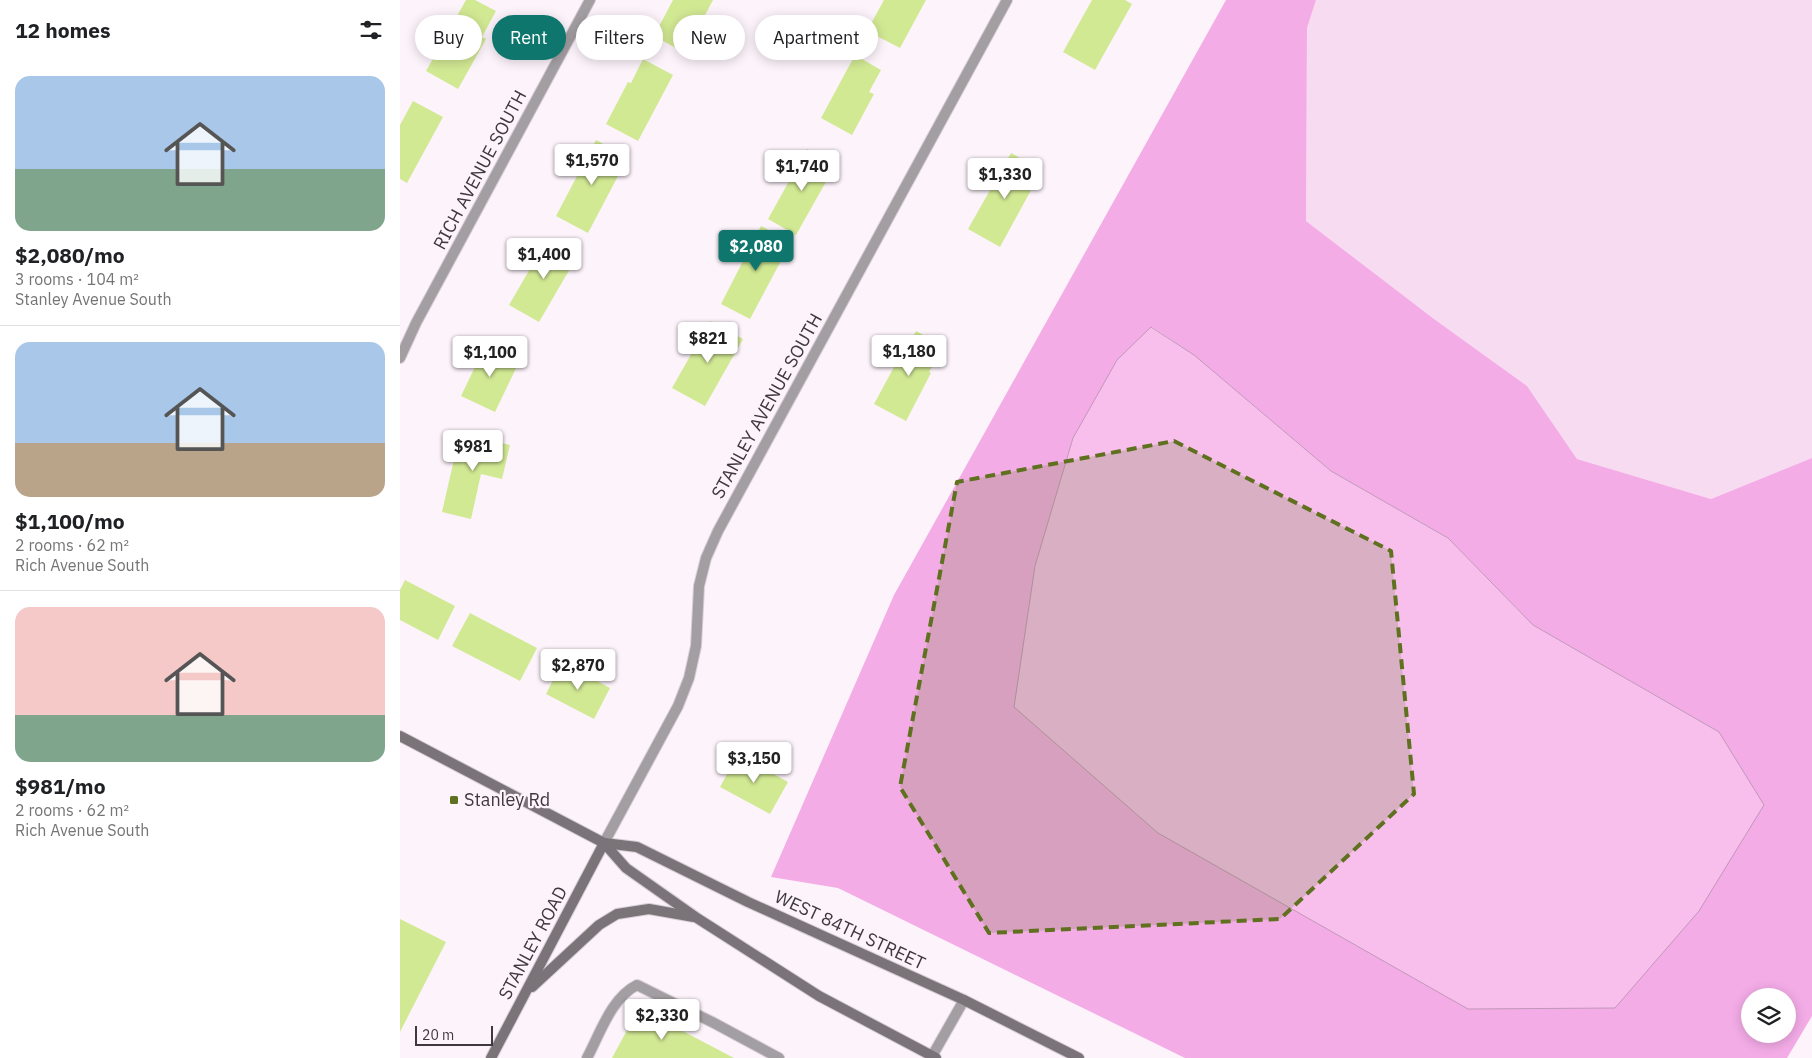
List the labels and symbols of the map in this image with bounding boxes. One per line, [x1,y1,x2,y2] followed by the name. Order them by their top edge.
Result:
[428,86,531,253] street label: RICH AVENUE SOUTH
[551,144,633,186] pin: $1,570
[761,150,843,192] pin: $1,740
[964,158,1046,200] pin: $1,330
[715,230,797,272] pin: $2,080
[503,238,585,280] pin: $1,400
[706,309,827,502] street label: STANLEY AVENUE SOUTH
[678,322,738,364] pin: $821
[868,334,950,377] pin: $1,180
[449,336,531,378] pin: $1,100
[443,430,503,472] pin: $981
[537,648,619,691] pin: $2,870
[713,742,795,784] pin: $3,150
[464,788,550,811] place label: Stanley Rd
[448,794,460,806] marker: Stanley Rd
[493,882,572,1003] street label: STANLEY ROAD
[771,885,929,975] street label: WEST 84TH STREET
[621,998,703,1041] pin: $2,330
[415,1023,492,1046] scale bar

